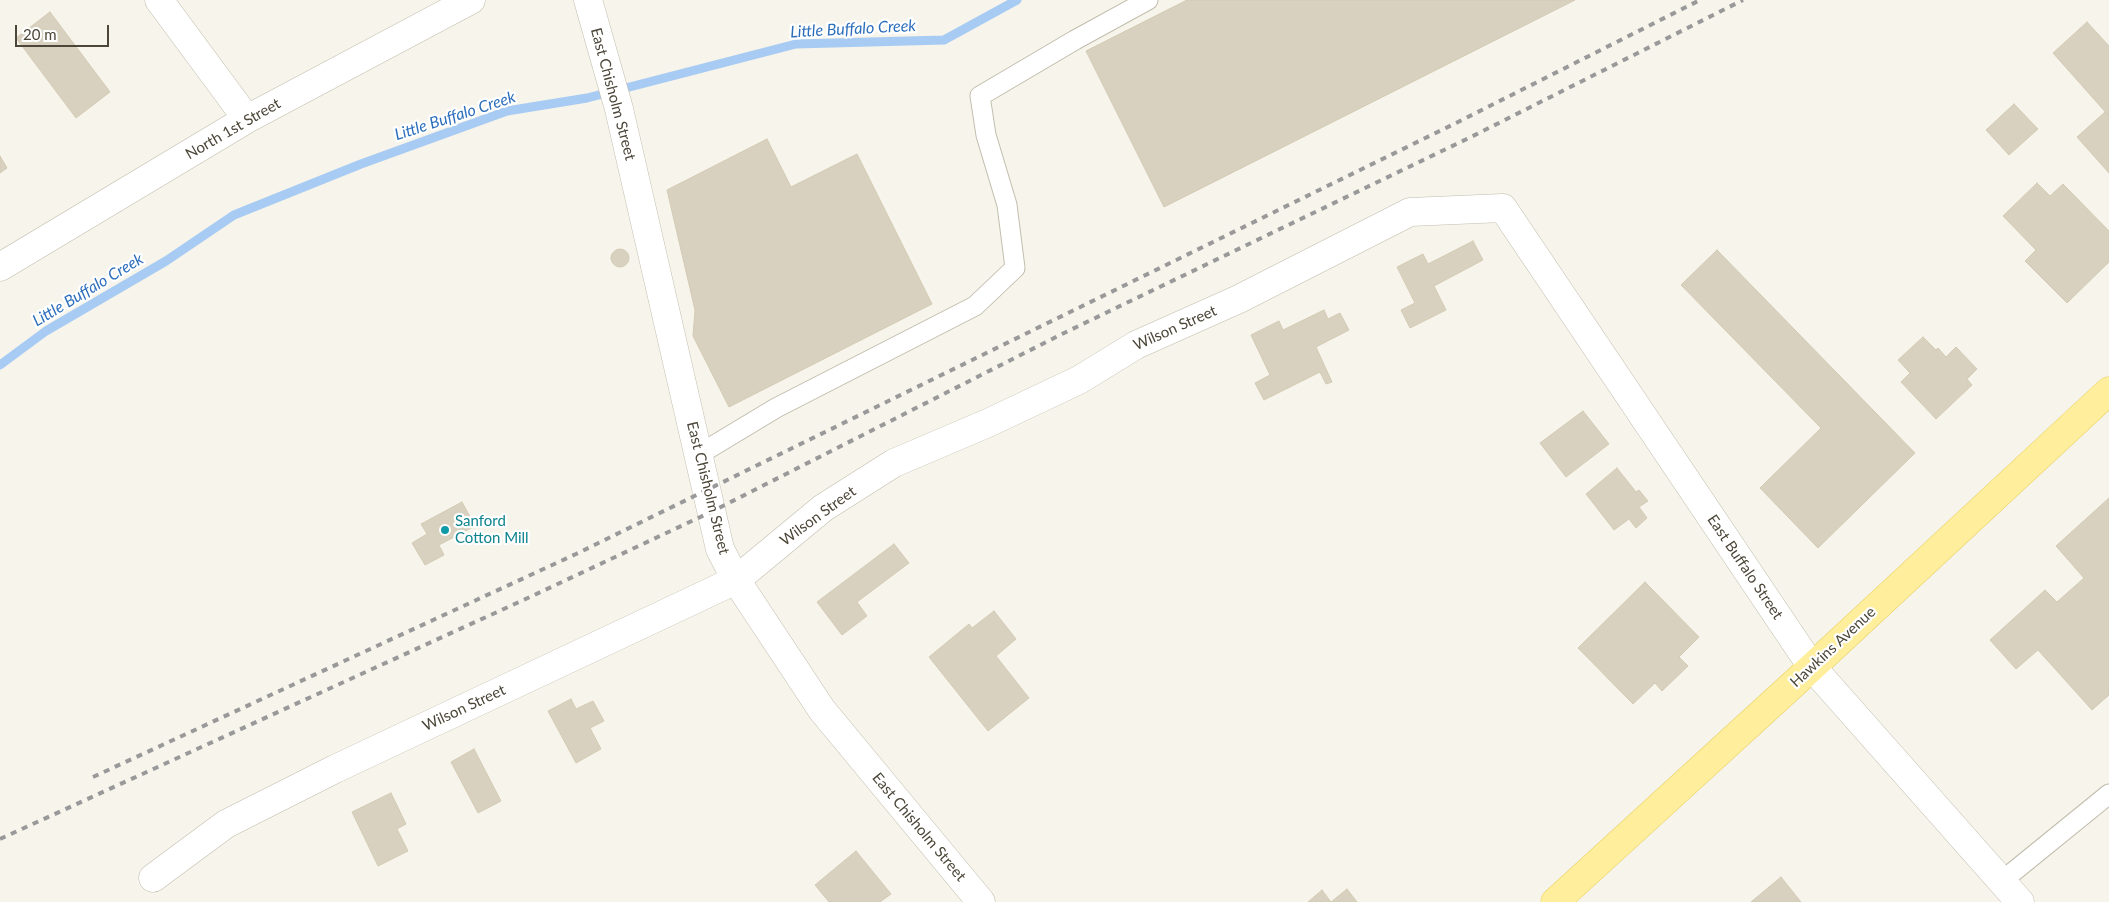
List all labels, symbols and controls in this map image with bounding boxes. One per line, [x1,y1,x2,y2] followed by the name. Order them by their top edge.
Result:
[18,15,111,47] scale bar
[790,16,916,42] water label: Little Buffalo Creek
[23,25,57,43] text: 20 m
[587,26,639,162] street label: East Chisholm Street
[392,87,518,145] water label: Little Buffalo Creek
[182,95,284,163] street label: North 1st Street
[29,249,147,331] water label: Little Buffalo Creek
[1131,302,1219,354] street label: Wilson Street
[683,420,733,556] street label: East Chisholm Street
[777,482,859,550] street label: Wilson Street
[1703,511,1787,623] street label: East Buffalo Street
[455,512,529,547] place label: Sanford Cotton Mill
[439,524,451,536] marker: Sanford Cotton Mill
[1787,603,1879,691] street label: Hawkins Avenue
[420,681,508,735] street label: Wilson Street
[868,769,970,885] street label: East Chisholm Street

